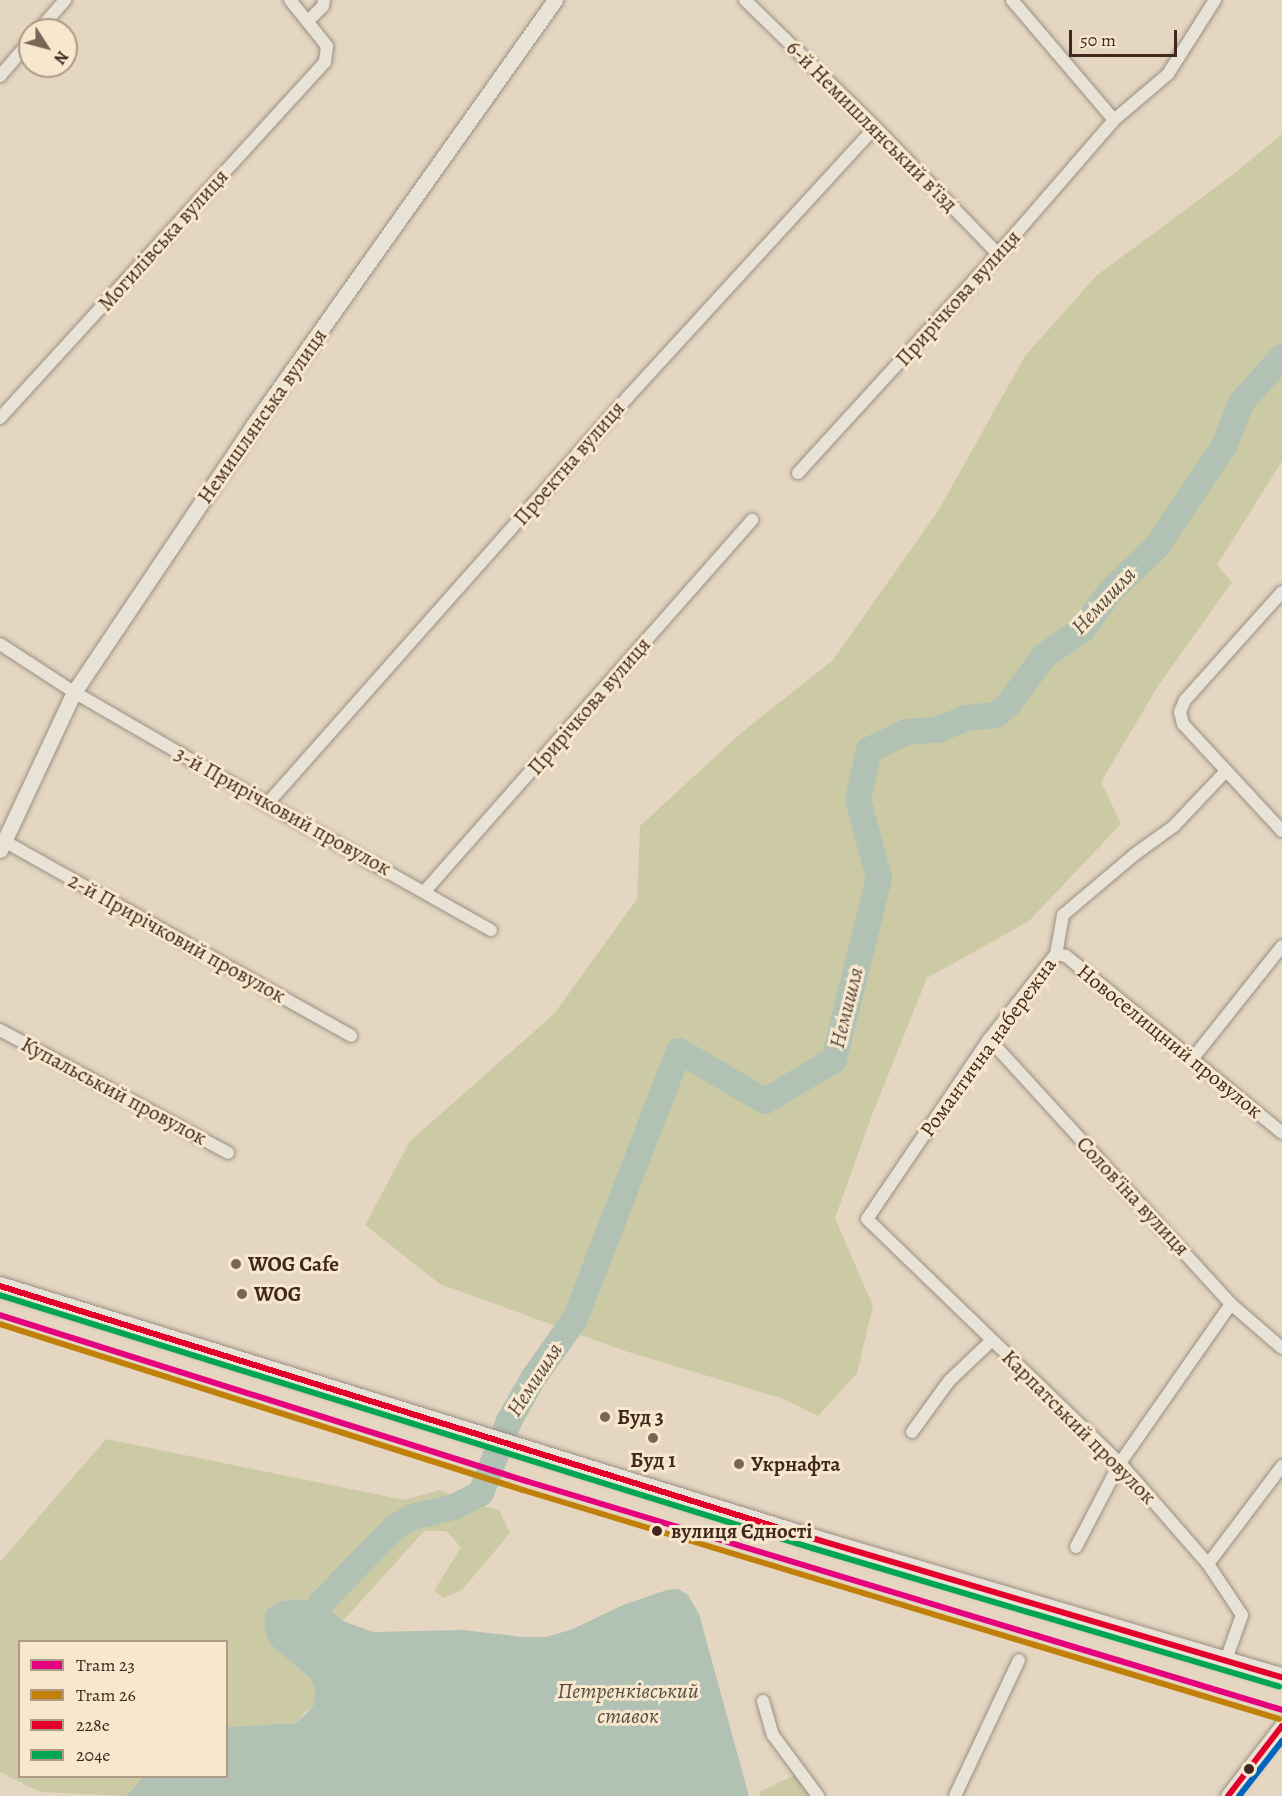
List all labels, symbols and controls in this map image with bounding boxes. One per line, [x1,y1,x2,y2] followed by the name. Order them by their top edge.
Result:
[18,18,78,78] north arrow
[1072,18,1180,56] scale bar
[1080,28,1116,52] text: 50 m
[781,35,963,217] street label: 6-й Немишлянський в’їзд
[49,46,73,69] text: N
[93,164,233,316] street label: Могилівська вулиця
[890,225,1026,371] street label: Прирічкова вулиця
[192,324,332,508] street label: Немишлянська вулиця
[508,396,630,530] street label: Проектна вулиця
[1066,562,1142,640] water label: Немишля
[522,632,656,780] street label: Прирічкова вулиця
[170,741,396,881] street label: 3-й Прирічковий провулок
[64,868,290,1008] street label: 2-й Прирічковий провулок
[915,952,1061,1142] street label: Романтична набережна
[1072,959,1268,1123] street label: Новоселищний провулок
[824,965,870,1051] water label: Немишля
[17,1031,211,1151] street label: Купальський провулок
[1071,1131,1195,1261] street label: Солов'їна вулиця
[248,1251,339,1277] place label: WOG Cafe
[229,1257,243,1271] marker: WOG Cafe
[254,1281,301,1307] place label: WOG
[235,1287,249,1301] marker: WOG
[501,1338,569,1422] water label: Немишля
[997,1345,1161,1509] street label: Карпатський провулок
[617,1404,664,1430] place label: Буд 3
[598,1410,612,1424] marker: Буд 3
[646,1431,660,1445] marker: Буд 1
[630,1447,676,1473] place label: Буд 1
[751,1451,841,1477] place label: Укрнафта
[732,1457,746,1471] marker: Укрнафта
[671,1518,812,1544] place label: вулиця Єдності
[648,1522,666,1540] marker: вулиця Єдності
[18,1640,228,1778] legend
[76,1653,135,1677] text: Tram 23
[557,1678,699,1730] water label: Петренківський ставок
[76,1683,136,1707] text: Tram 26
[76,1713,110,1737] text: 228е
[76,1743,111,1767] text: 204е
[1243,1763,1255,1775] unlabelled marker

